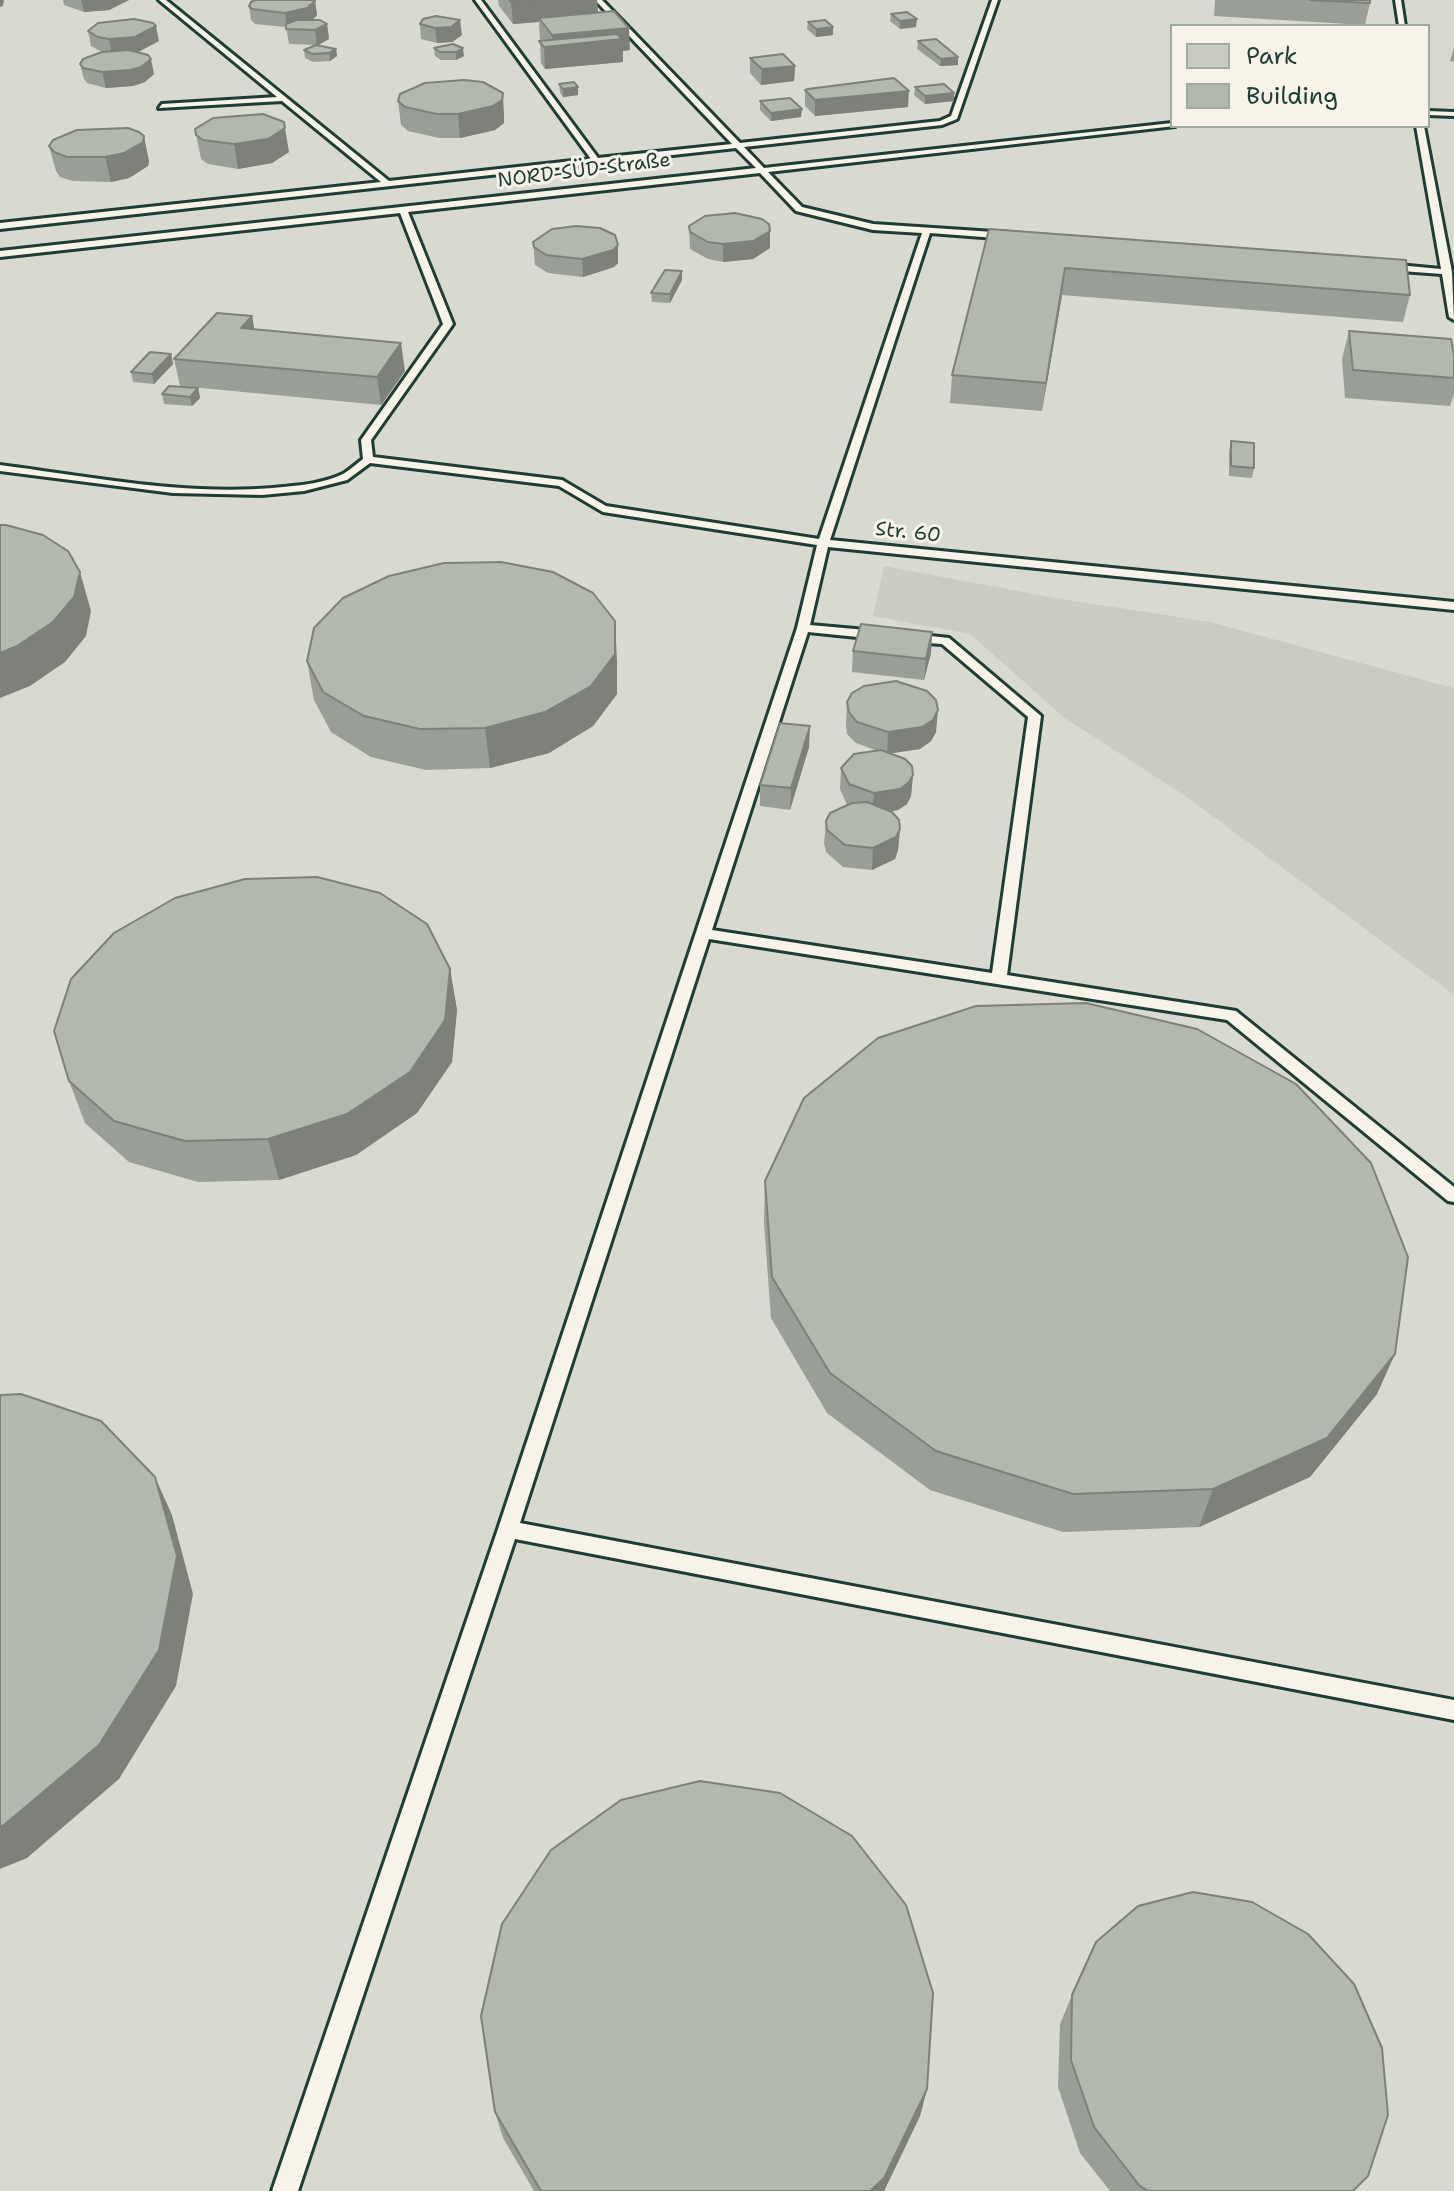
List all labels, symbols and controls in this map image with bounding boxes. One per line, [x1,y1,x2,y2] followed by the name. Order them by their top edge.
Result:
[1170,24,1430,128] legend
[1246,40,1298,72] text: Park
[1246,80,1338,112] text: Building
[496,148,672,194] street label: NORD-SÜD-Straße
[874,518,942,548] street label: Str. 60

